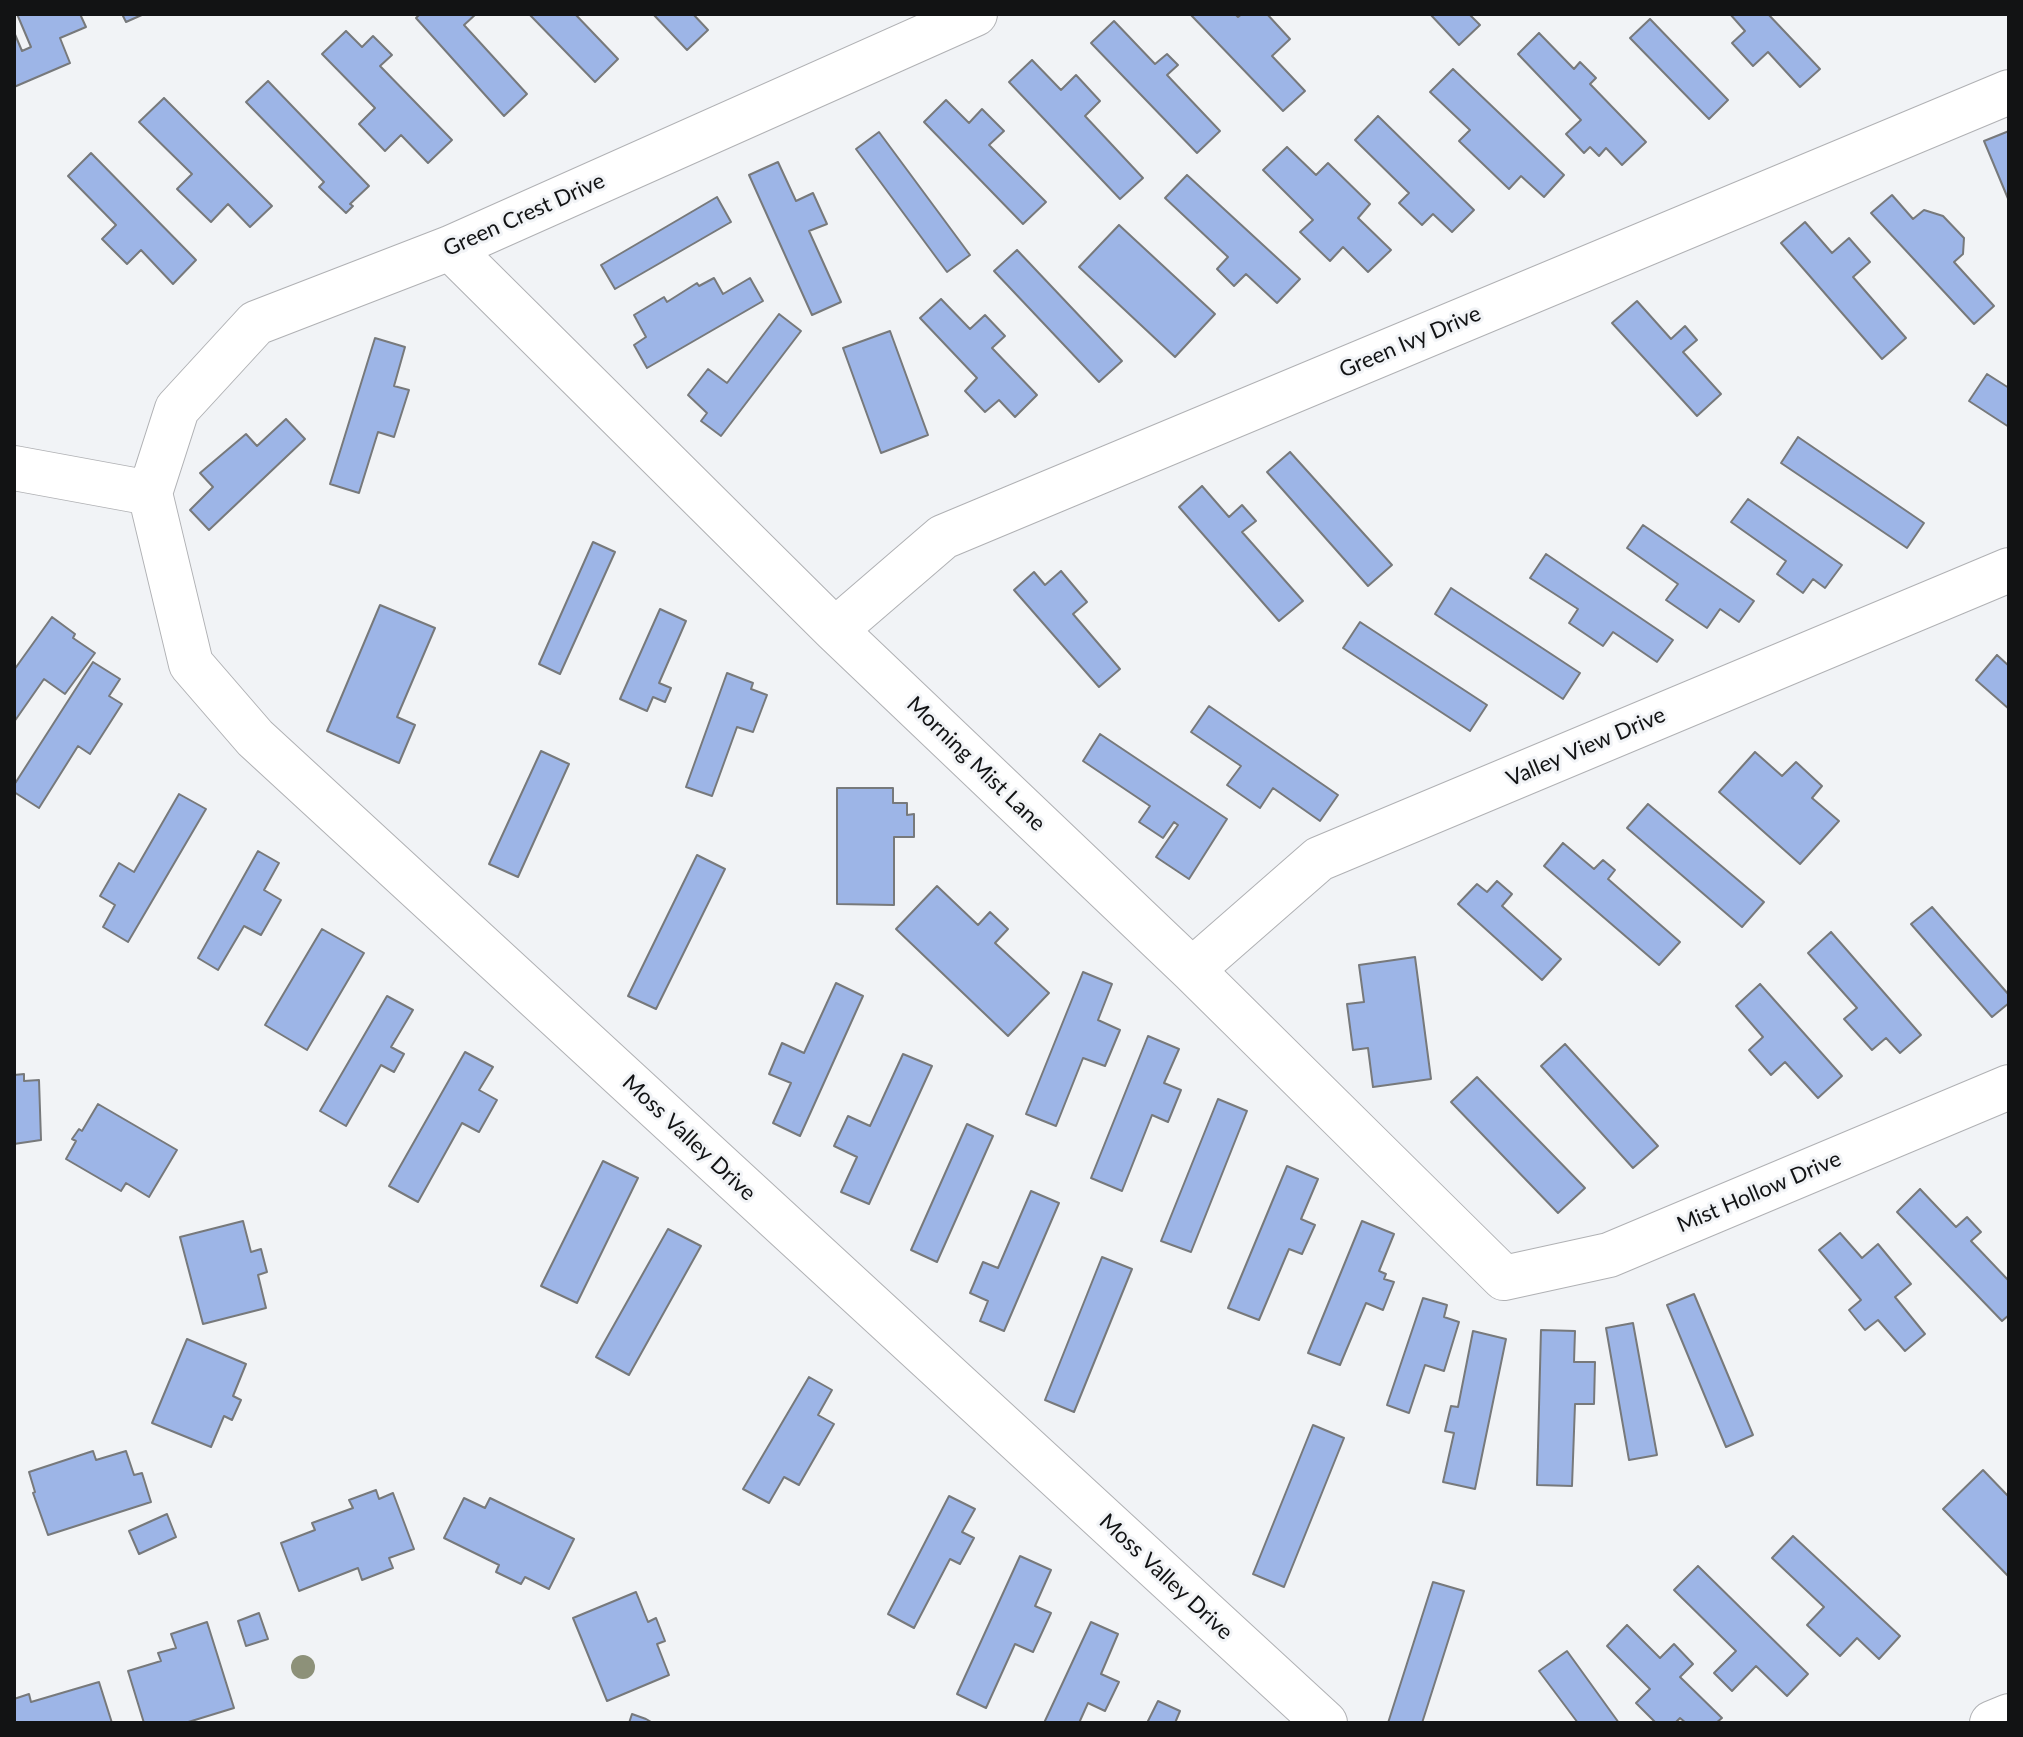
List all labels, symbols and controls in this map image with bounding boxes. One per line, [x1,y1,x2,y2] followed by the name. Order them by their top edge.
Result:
[439,168,609,262] street label: Green Crest Drive
[1335,300,1485,384] street label: Green Ivy Drive
[901,691,1051,837] street label: Morning Mist Lane
[1503,702,1669,792] street label: Valley View Drive
[617,1069,761,1207] street label: Moss Valley Drive
[1673,1146,1845,1238] street label: Mist Hollow Drive
[1094,1508,1238,1646] street label: Moss Valley Drive

